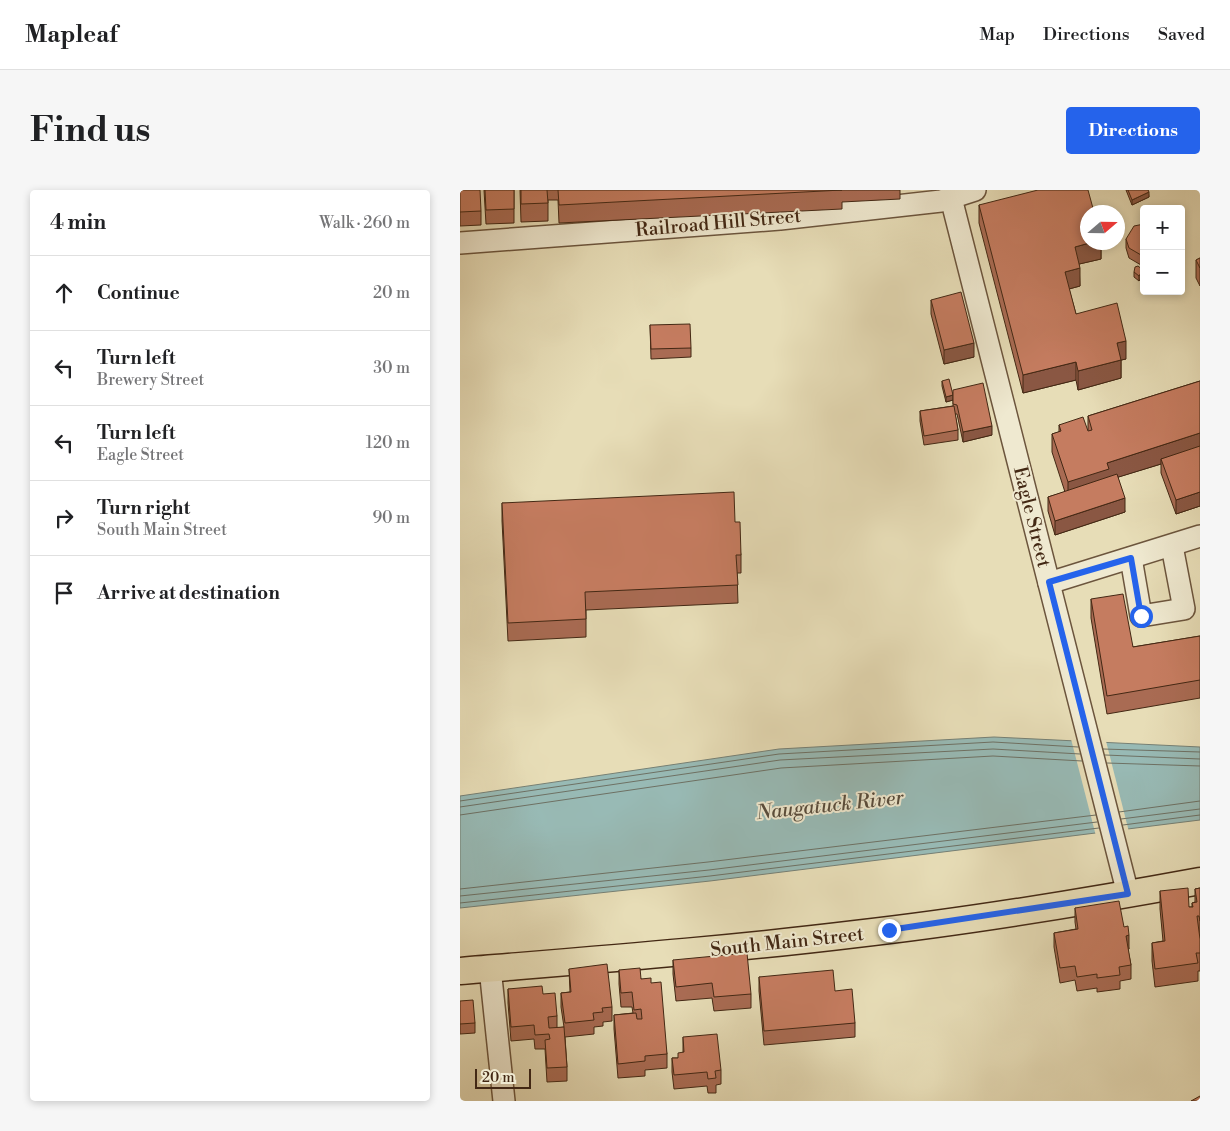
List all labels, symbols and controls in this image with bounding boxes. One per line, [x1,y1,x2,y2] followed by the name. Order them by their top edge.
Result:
[25,20,118,50] text: Mapleaf
[979,23,1015,46] text: Map
[1043,23,1130,46] text: Directions
[1158,23,1205,46] text: Saved
[1066,107,1200,154] button: Directions
[30,109,150,152] text: Find us
[634,204,802,242] street label: Railroad Hill Street
[1080,205,1125,250] north arrow
[1140,205,1185,295] map controls
[1140,205,1185,250] button: +
[50,210,106,236] text: 4 min
[319,213,410,233] text: Walk · 260 m
[1140,250,1185,295] button: −
[50,279,78,307] icon: ahead
[97,281,180,305] text: Continue
[373,283,410,303] text: 20 m
[97,346,176,370] text: Turn left
[50,354,78,382] icon: left
[373,358,410,378] text: 30 m
[97,370,204,390] text: Brewery Street
[97,421,176,445] text: Turn left
[50,429,78,457] icon: left
[366,433,410,453] text: 120 m
[97,445,184,465] text: Eagle Street
[1008,464,1056,570] street label: Eagle Street
[97,496,190,520] text: Turn right
[50,504,78,532] icon: right
[372,508,410,528] text: 90 m
[97,520,227,540] text: South Main Street
[50,579,78,607] icon: arrive
[97,581,280,605] text: Arrive at destination
[1130,605,1153,628] route start
[754,786,905,826] water label: Naugatuck River
[878,919,901,942] route end
[709,922,865,962] street label: South Main Street
[475,1066,531,1089] scale bar
[482,1069,514,1087] text: 20 m

